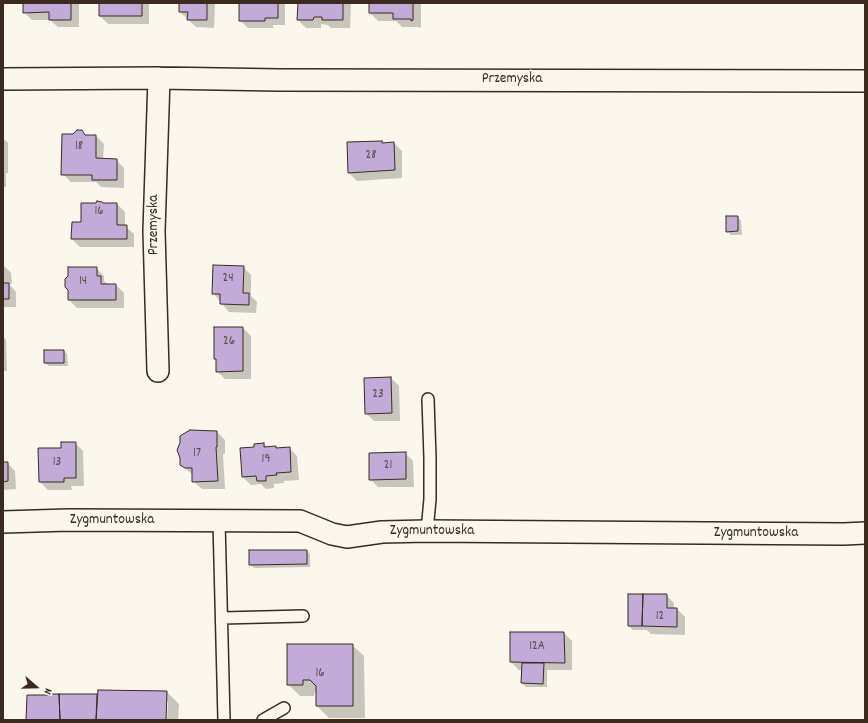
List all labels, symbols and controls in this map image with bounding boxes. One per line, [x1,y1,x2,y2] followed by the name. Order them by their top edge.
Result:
[482,71,542,89] street label: Przemyska
[75,139,83,155] house number: 18
[366,148,376,164] house number: 28
[146,195,164,255] street label: Przemyska
[94,204,104,220] house number: 16
[222,271,234,287] house number: 24
[79,274,87,290] house number: 14
[223,334,235,350] house number: 26
[372,387,384,403] house number: 23
[193,446,201,462] house number: 17
[262,452,270,468] house number: 19
[53,455,61,471] house number: 13
[384,458,392,474] house number: 21
[70,512,154,530] street label: Zygmuntowska
[390,523,474,541] street label: Zygmuntowska
[714,525,798,543] street label: Zygmuntowska
[656,609,664,625] house number: 12
[529,639,545,655] house number: 12A
[315,666,325,682] house number: 16
[16,667,56,707] north arrow
[39,686,56,696] text: N

